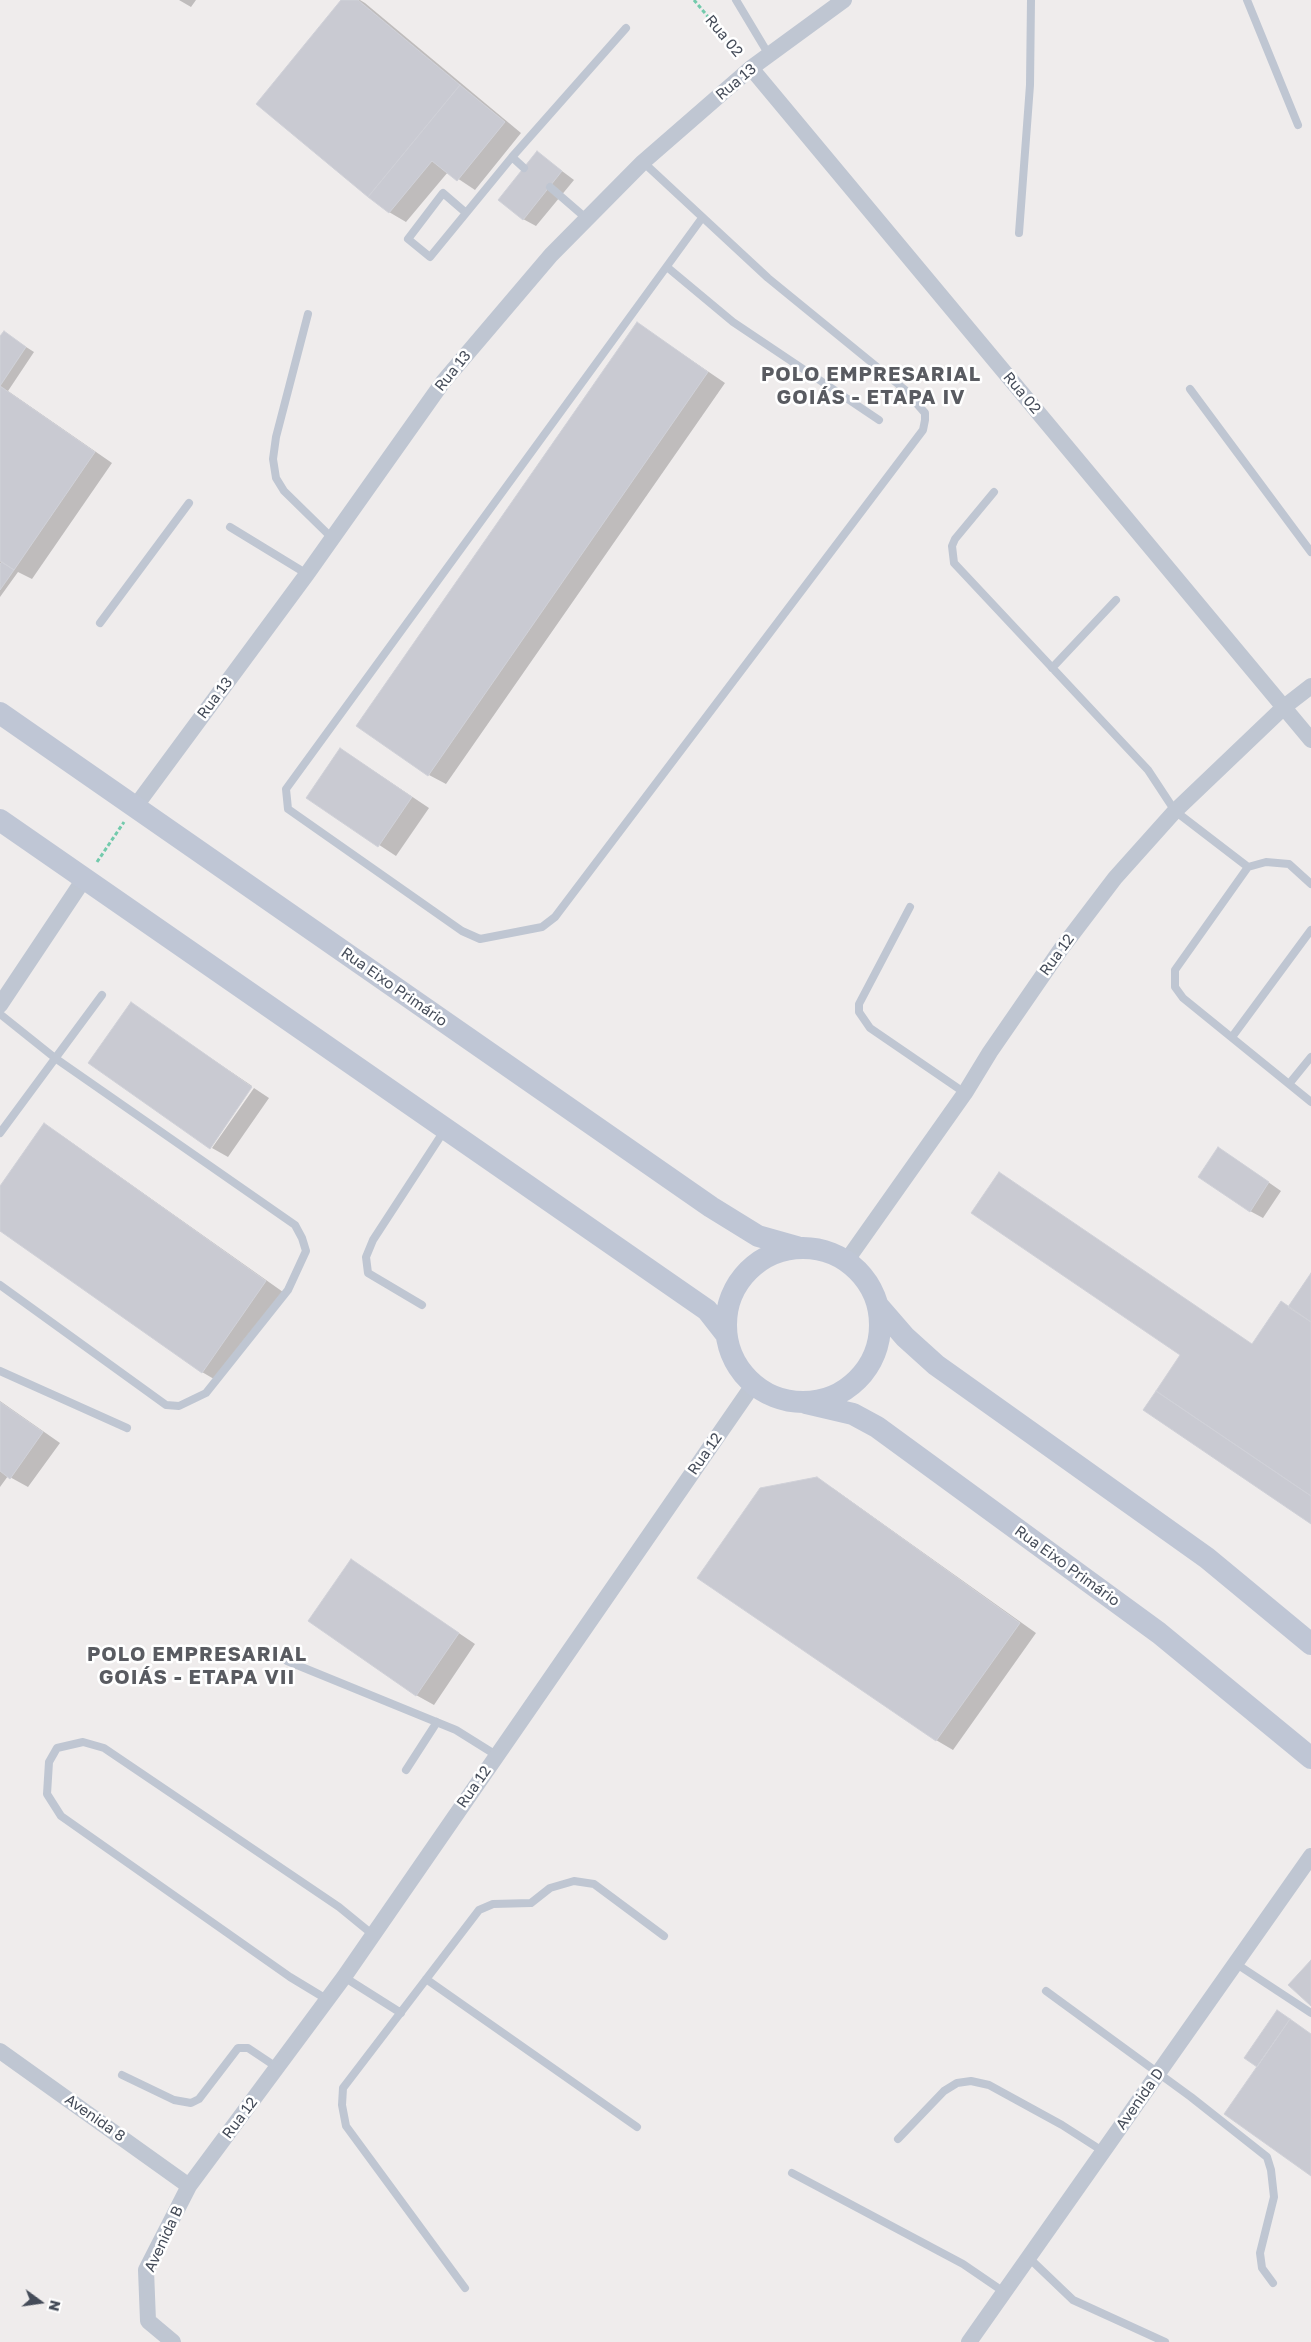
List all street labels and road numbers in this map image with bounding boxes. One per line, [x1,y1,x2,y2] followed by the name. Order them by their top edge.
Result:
[701,11,747,61] street label: Rua 02
[712,60,760,104] street label: Rua 13
[431,347,475,395] street label: Rua 13
[999,368,1045,418] street label: Rua 02
[194,674,236,722] street label: Rua 13
[1036,931,1078,979] street label: Rua 12
[337,944,451,1030] street label: Rua Eixo Primário
[684,1430,726,1478] street label: Rua 12
[1011,1522,1123,1610] street label: Rua Eixo Primário
[453,1763,495,1811] street label: Rua 12
[1112,2065,1168,2133] street label: Avenida D
[61,2091,129,2145] street label: Avenida 8
[219,2094,261,2142] street label: Rua 12
[141,2203,187,2275] street label: Avenida B

